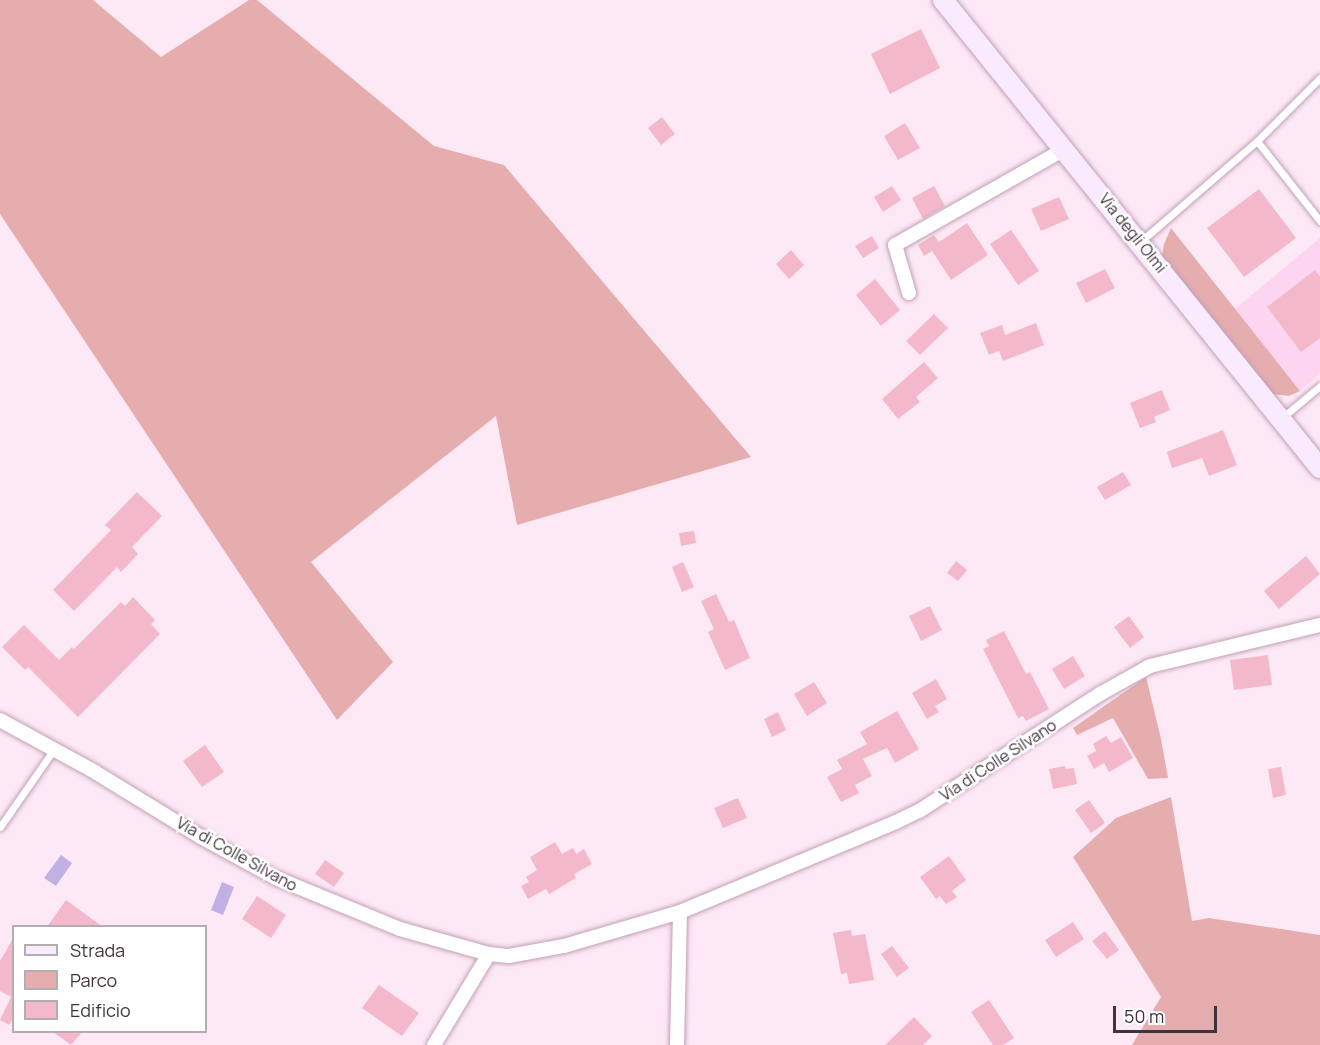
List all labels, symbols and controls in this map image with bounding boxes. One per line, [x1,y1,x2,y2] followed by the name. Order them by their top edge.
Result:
[1095,189,1171,277] street label: Via degli Olmi
[936,715,1060,805] street label: Via di Colle Silvano
[173,813,301,895] street label: Via di Colle Silvano
[12,925,207,1033] legend
[70,938,125,962] text: Strada
[70,968,117,992] text: Parco
[1116,994,1220,1032] scale bar
[70,998,131,1022] text: Edificio
[1124,1004,1164,1028] text: 50 m

